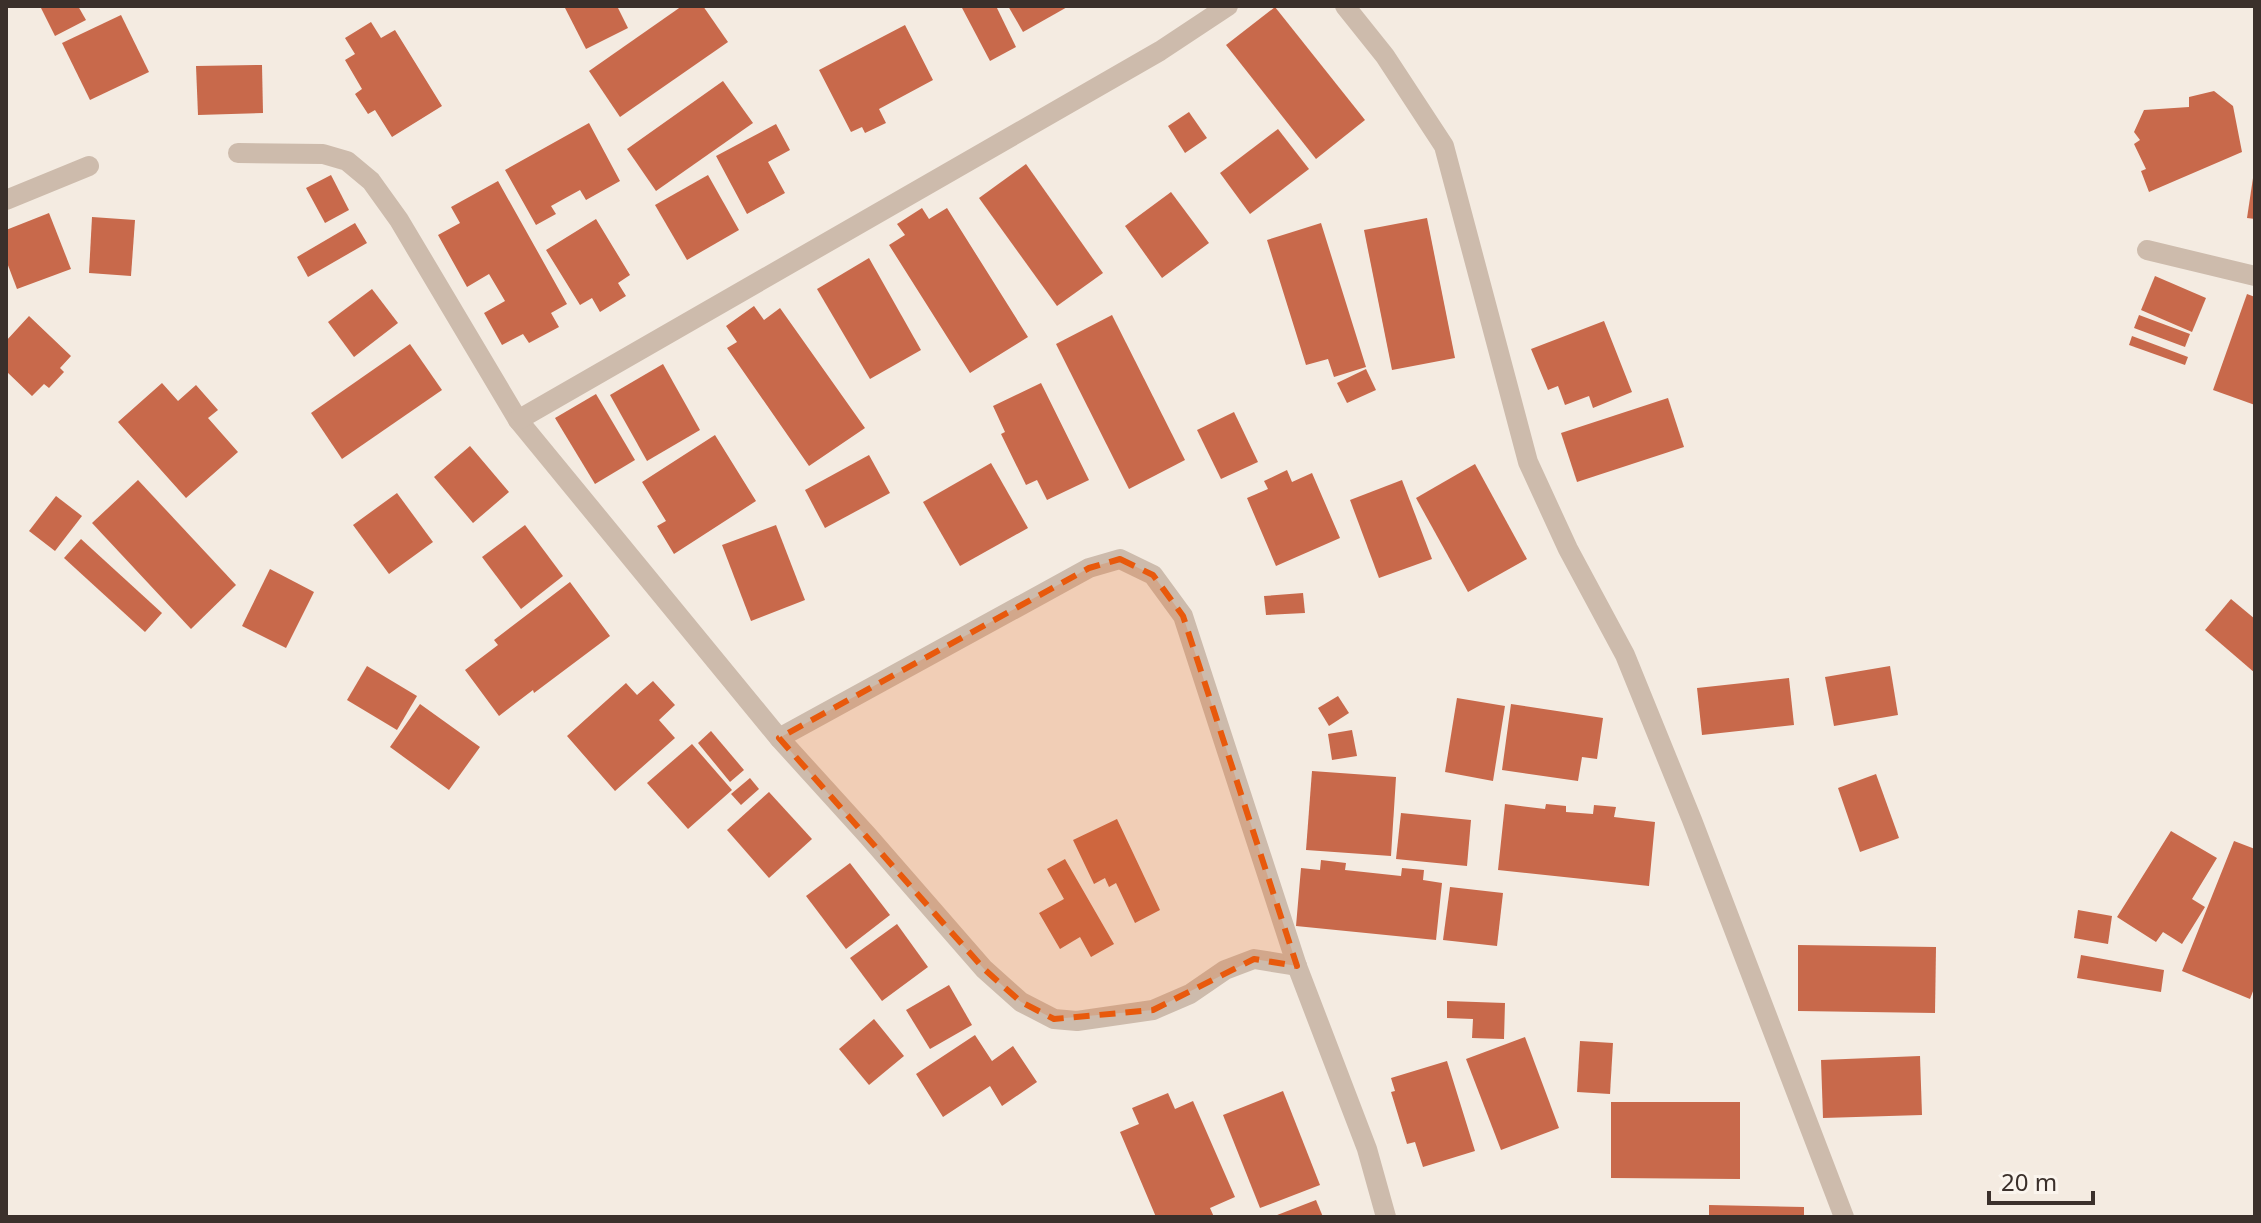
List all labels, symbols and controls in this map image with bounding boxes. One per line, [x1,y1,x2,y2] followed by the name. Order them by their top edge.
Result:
[1989,1155,2093,1205] scale bar
[2001,1165,2057,1198] text: 20 m

